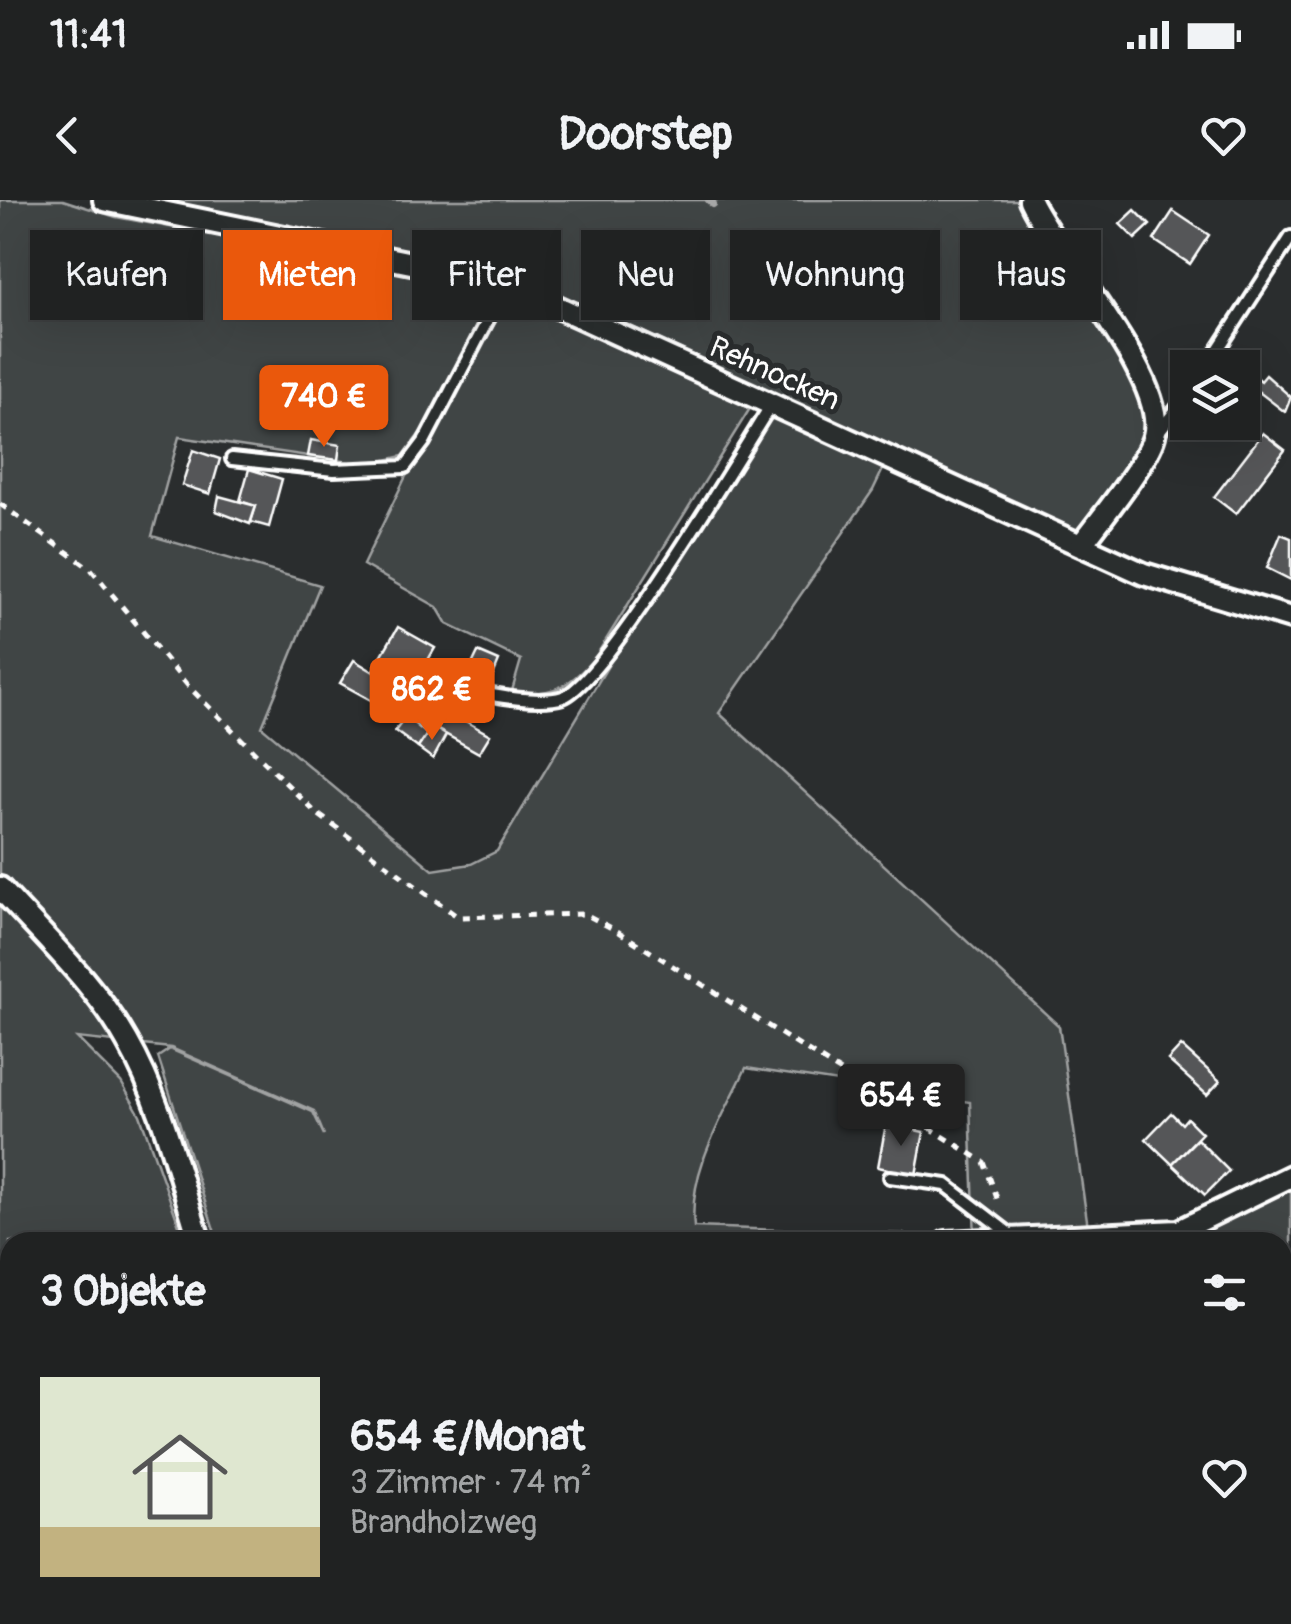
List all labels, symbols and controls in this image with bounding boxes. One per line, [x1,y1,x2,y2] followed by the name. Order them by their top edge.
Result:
[50,11,127,59] text: 11:41
[558,107,733,163] text: Doorstep
[40,108,95,163] icon: back
[1196,108,1251,163] icon: heart
[30,230,203,320] chip: Kaufen
[223,230,392,320] chip: Mieten
[412,230,561,320] chip: Filter
[581,230,710,320] chip: Neu
[730,230,940,320] chip: Wohnung
[960,230,1101,320] chip: Haus
[704,328,846,419] street label: Rehnocken
[1170,350,1260,440] map controls
[1170,350,1260,440] button: layers
[254,365,394,450] pin: 740 €
[281,377,367,417] text: 740 €
[362,658,502,743] pin: 862 €
[392,670,472,710] text: 862 €
[831,1064,971,1149] pin: 654 €
[860,1076,942,1116] text: 654 €
[1197,1265,1252,1320] icon: filters
[40,1266,205,1318] text: 3 Objekte
[350,1411,585,1463] text: 654 €/Monat
[120,1417,240,1537] icon: home
[1197,1450,1252,1505] icon: heart
[350,1463,592,1503] text: 3 Zimmer · 74 m²
[350,1503,537,1543] text: Brandholzweg

